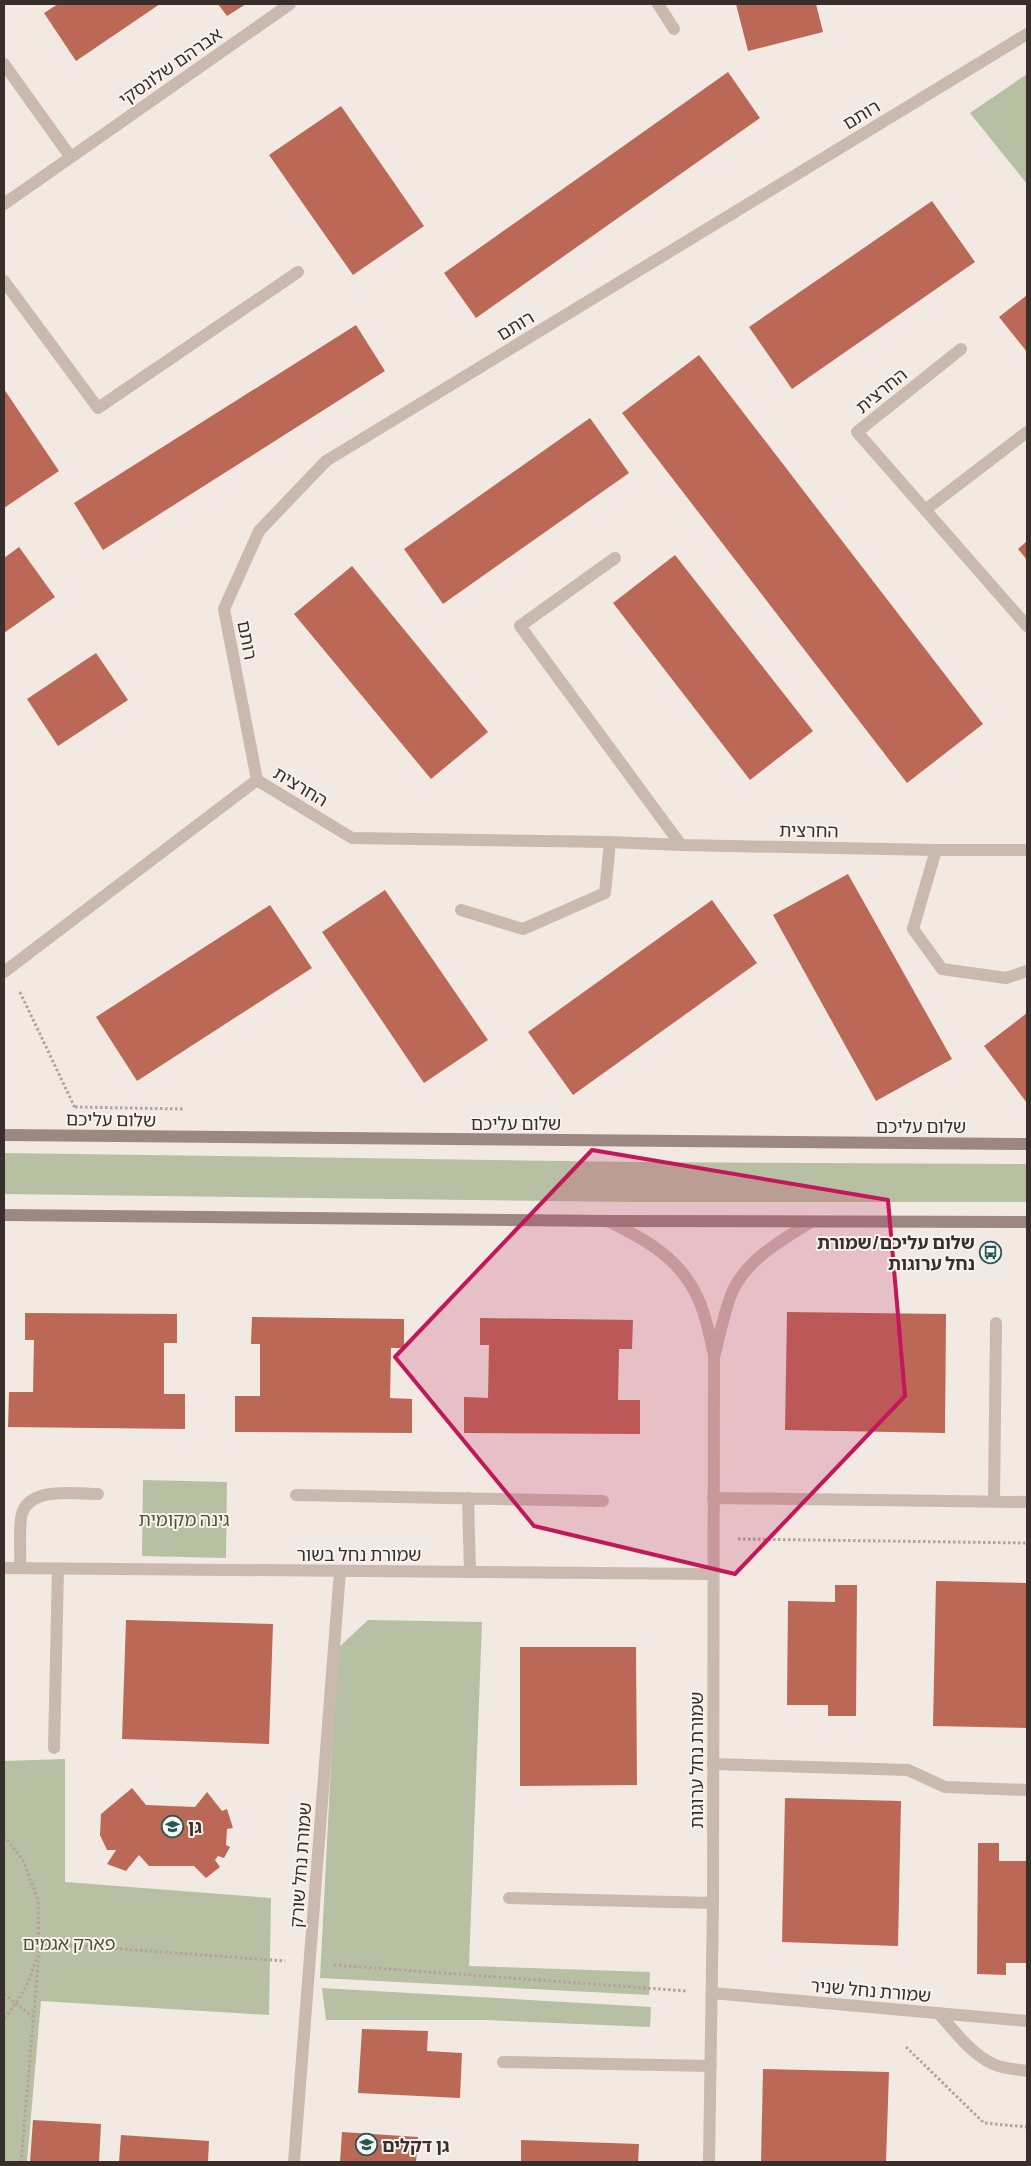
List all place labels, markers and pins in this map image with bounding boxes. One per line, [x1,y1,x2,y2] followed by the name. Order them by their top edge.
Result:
[817,1230,975,1275] place label: שלום עליכם/שמורת נחל ערוגות
[979,1240,1003,1264] bus stop icon: שלום עליכם/שמורת נחל ערוגות
[160,1814,184,1838] school or university icon: גן
[188,1814,202,1838] place label: גן
[354,2133,378,2157] school or university icon: גן דקלים
[382,2133,450,2157] place label: גן דקלים

